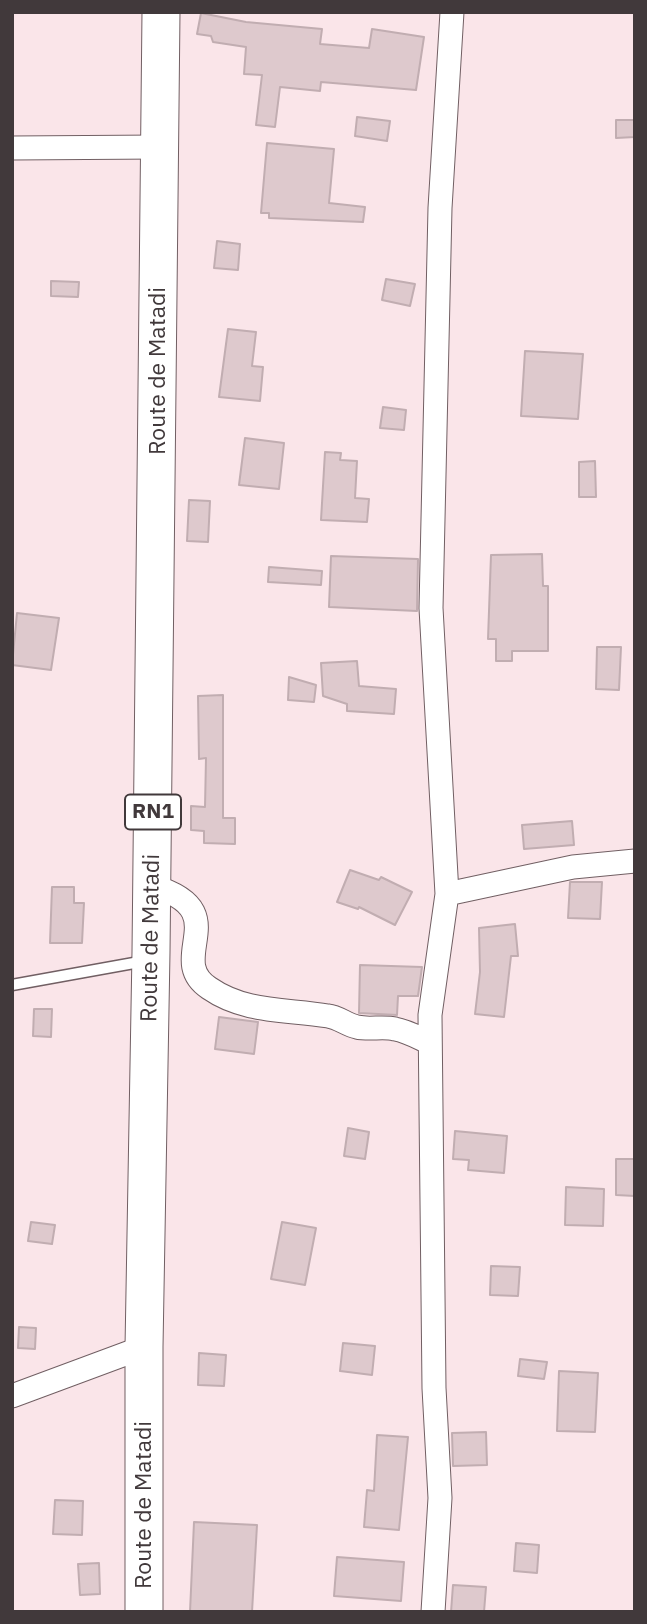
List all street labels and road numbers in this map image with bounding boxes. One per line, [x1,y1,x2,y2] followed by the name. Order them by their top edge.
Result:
[144,287,172,455] street label: Route de Matadi
[125,794,181,830] road number: RN1
[136,854,166,1022] street label: Route de Matadi
[130,1421,158,1589] street label: Route de Matadi

